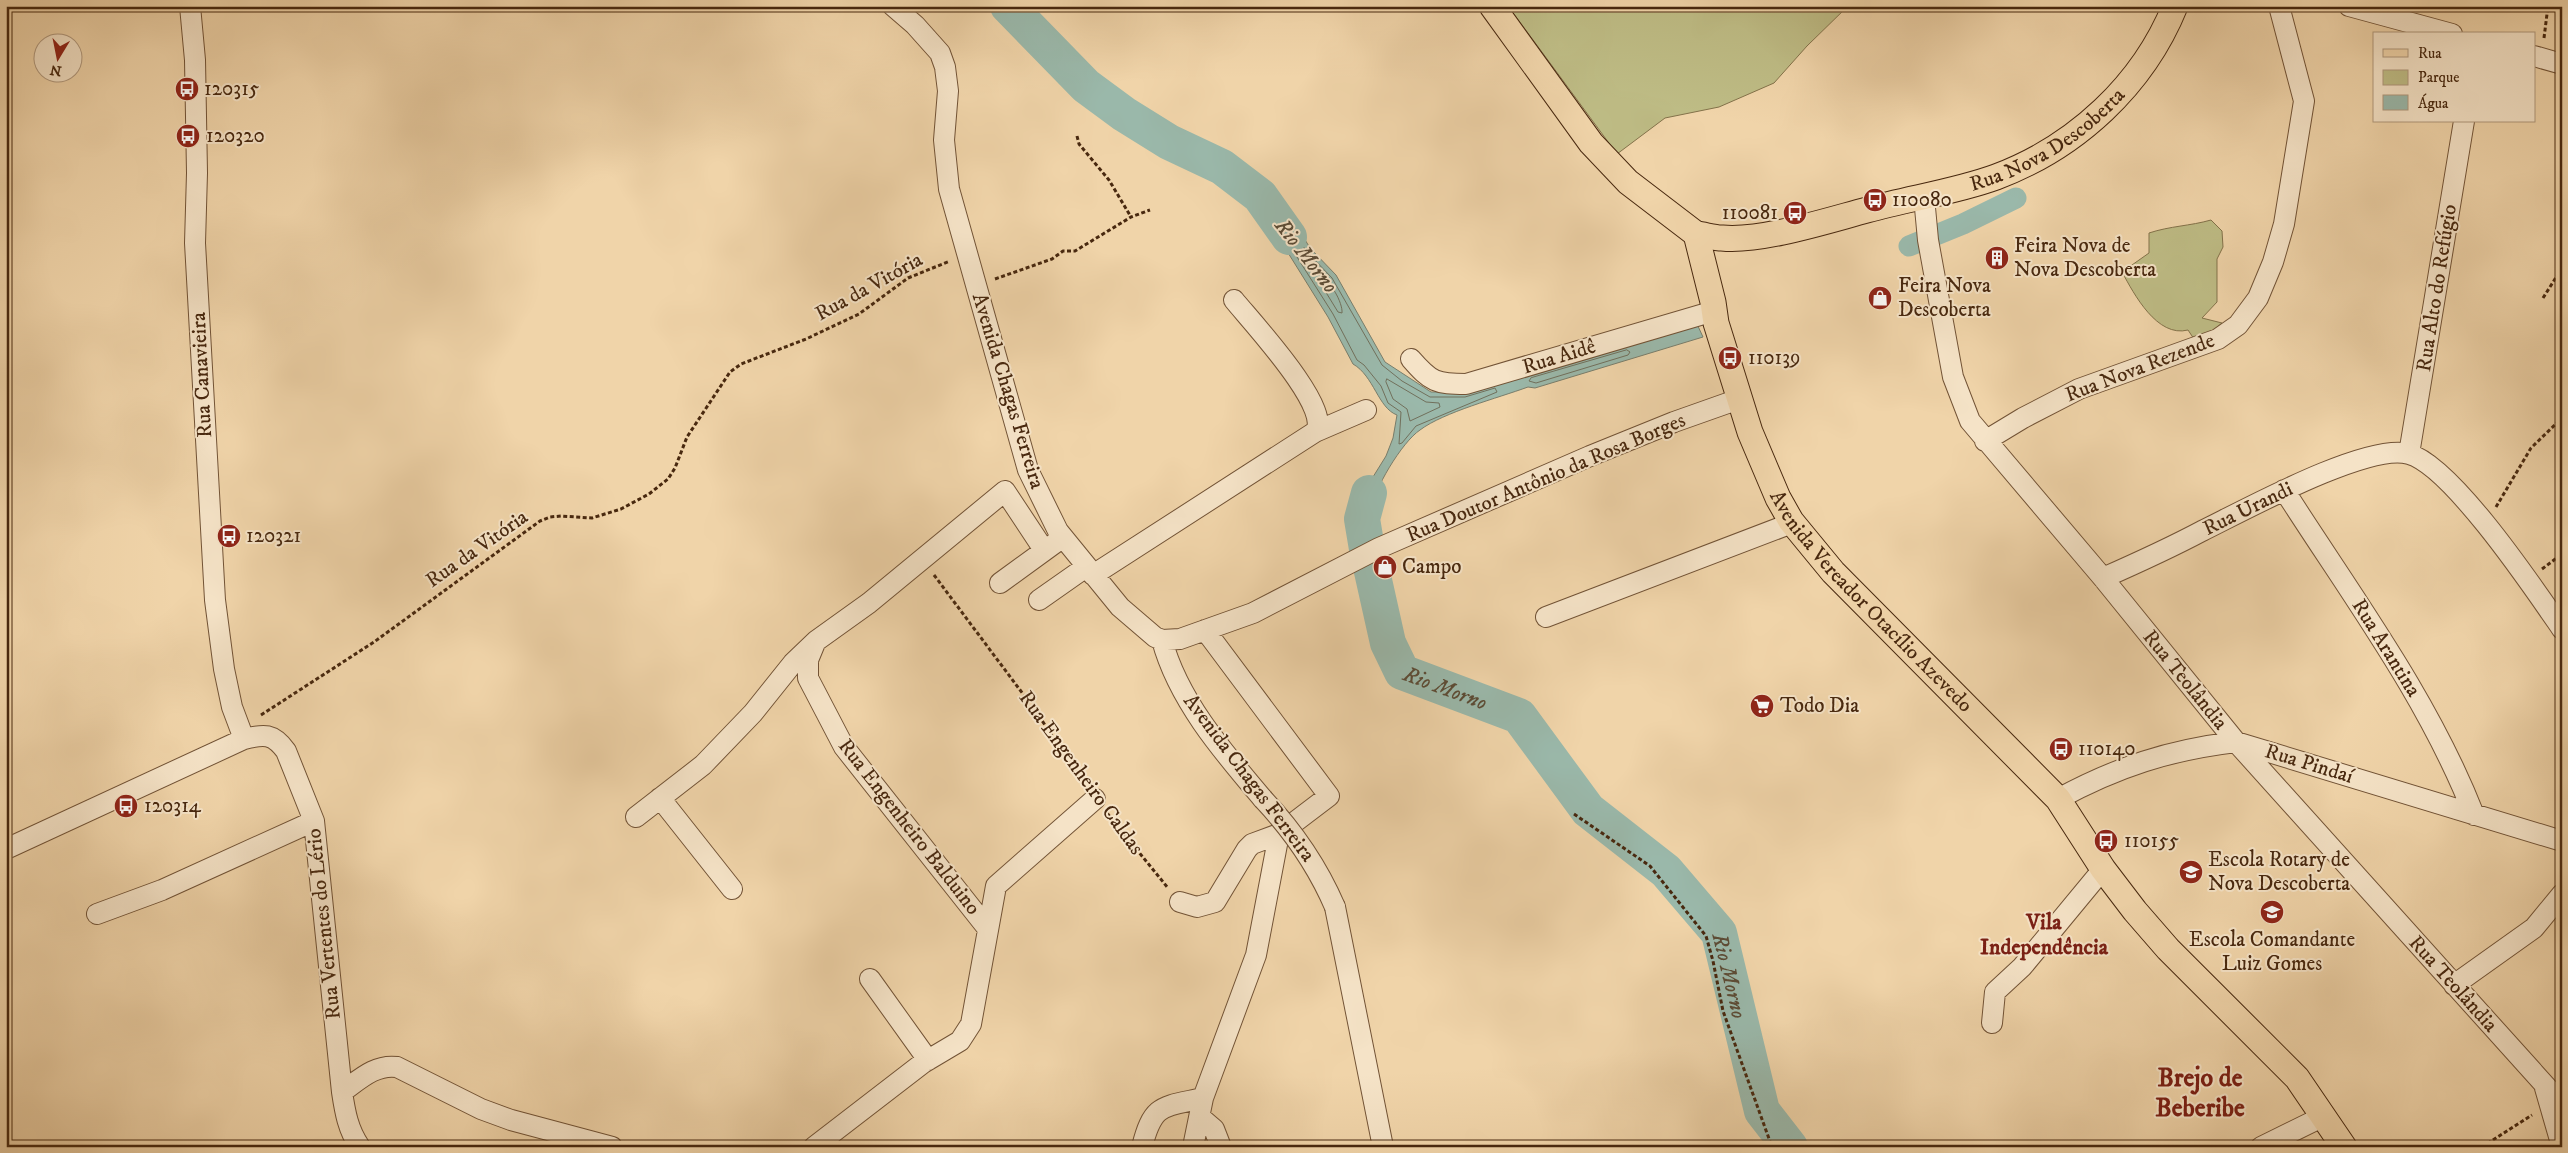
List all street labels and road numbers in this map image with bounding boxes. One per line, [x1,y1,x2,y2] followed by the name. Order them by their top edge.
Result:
[1967,83,2131,198] street label: Rua Nova Descoberta
[2411,203,2463,373] street label: Rua Alto do Refúgio
[811,247,927,327] street label: Rua da Vitória
[966,290,1050,492] street label: Avenida Chagas Ferreira
[186,311,218,438] street label: Rua Canavieira
[2062,328,2219,408] street label: Rua Nova Rezende
[1519,333,1599,380] street label: Rua Aidê
[1403,407,1689,549] street label: Rua Doutor Antônio da Rosa Borges
[2199,476,2297,542] street label: Rua Urandi
[1764,486,1978,718] street label: Avenida Vereador Otacílio Azevedo
[421,504,533,594] street label: Rua da Vitória
[2346,594,2426,702] street label: Rua Arantina
[2137,625,2233,735] street label: Rua Teolândia
[1013,686,1149,860] street label: Rua Engenheiro Caldas
[1177,689,1321,867] street label: Avenida Chagas Ferreira
[832,734,986,920] street label: Rua Engenheiro Balduino
[2262,738,2358,790] street label: Rua Pindaí
[301,827,347,1021] street label: Rua Vertentes do Lério
[2403,930,2503,1038] street label: Rua Teolândia

